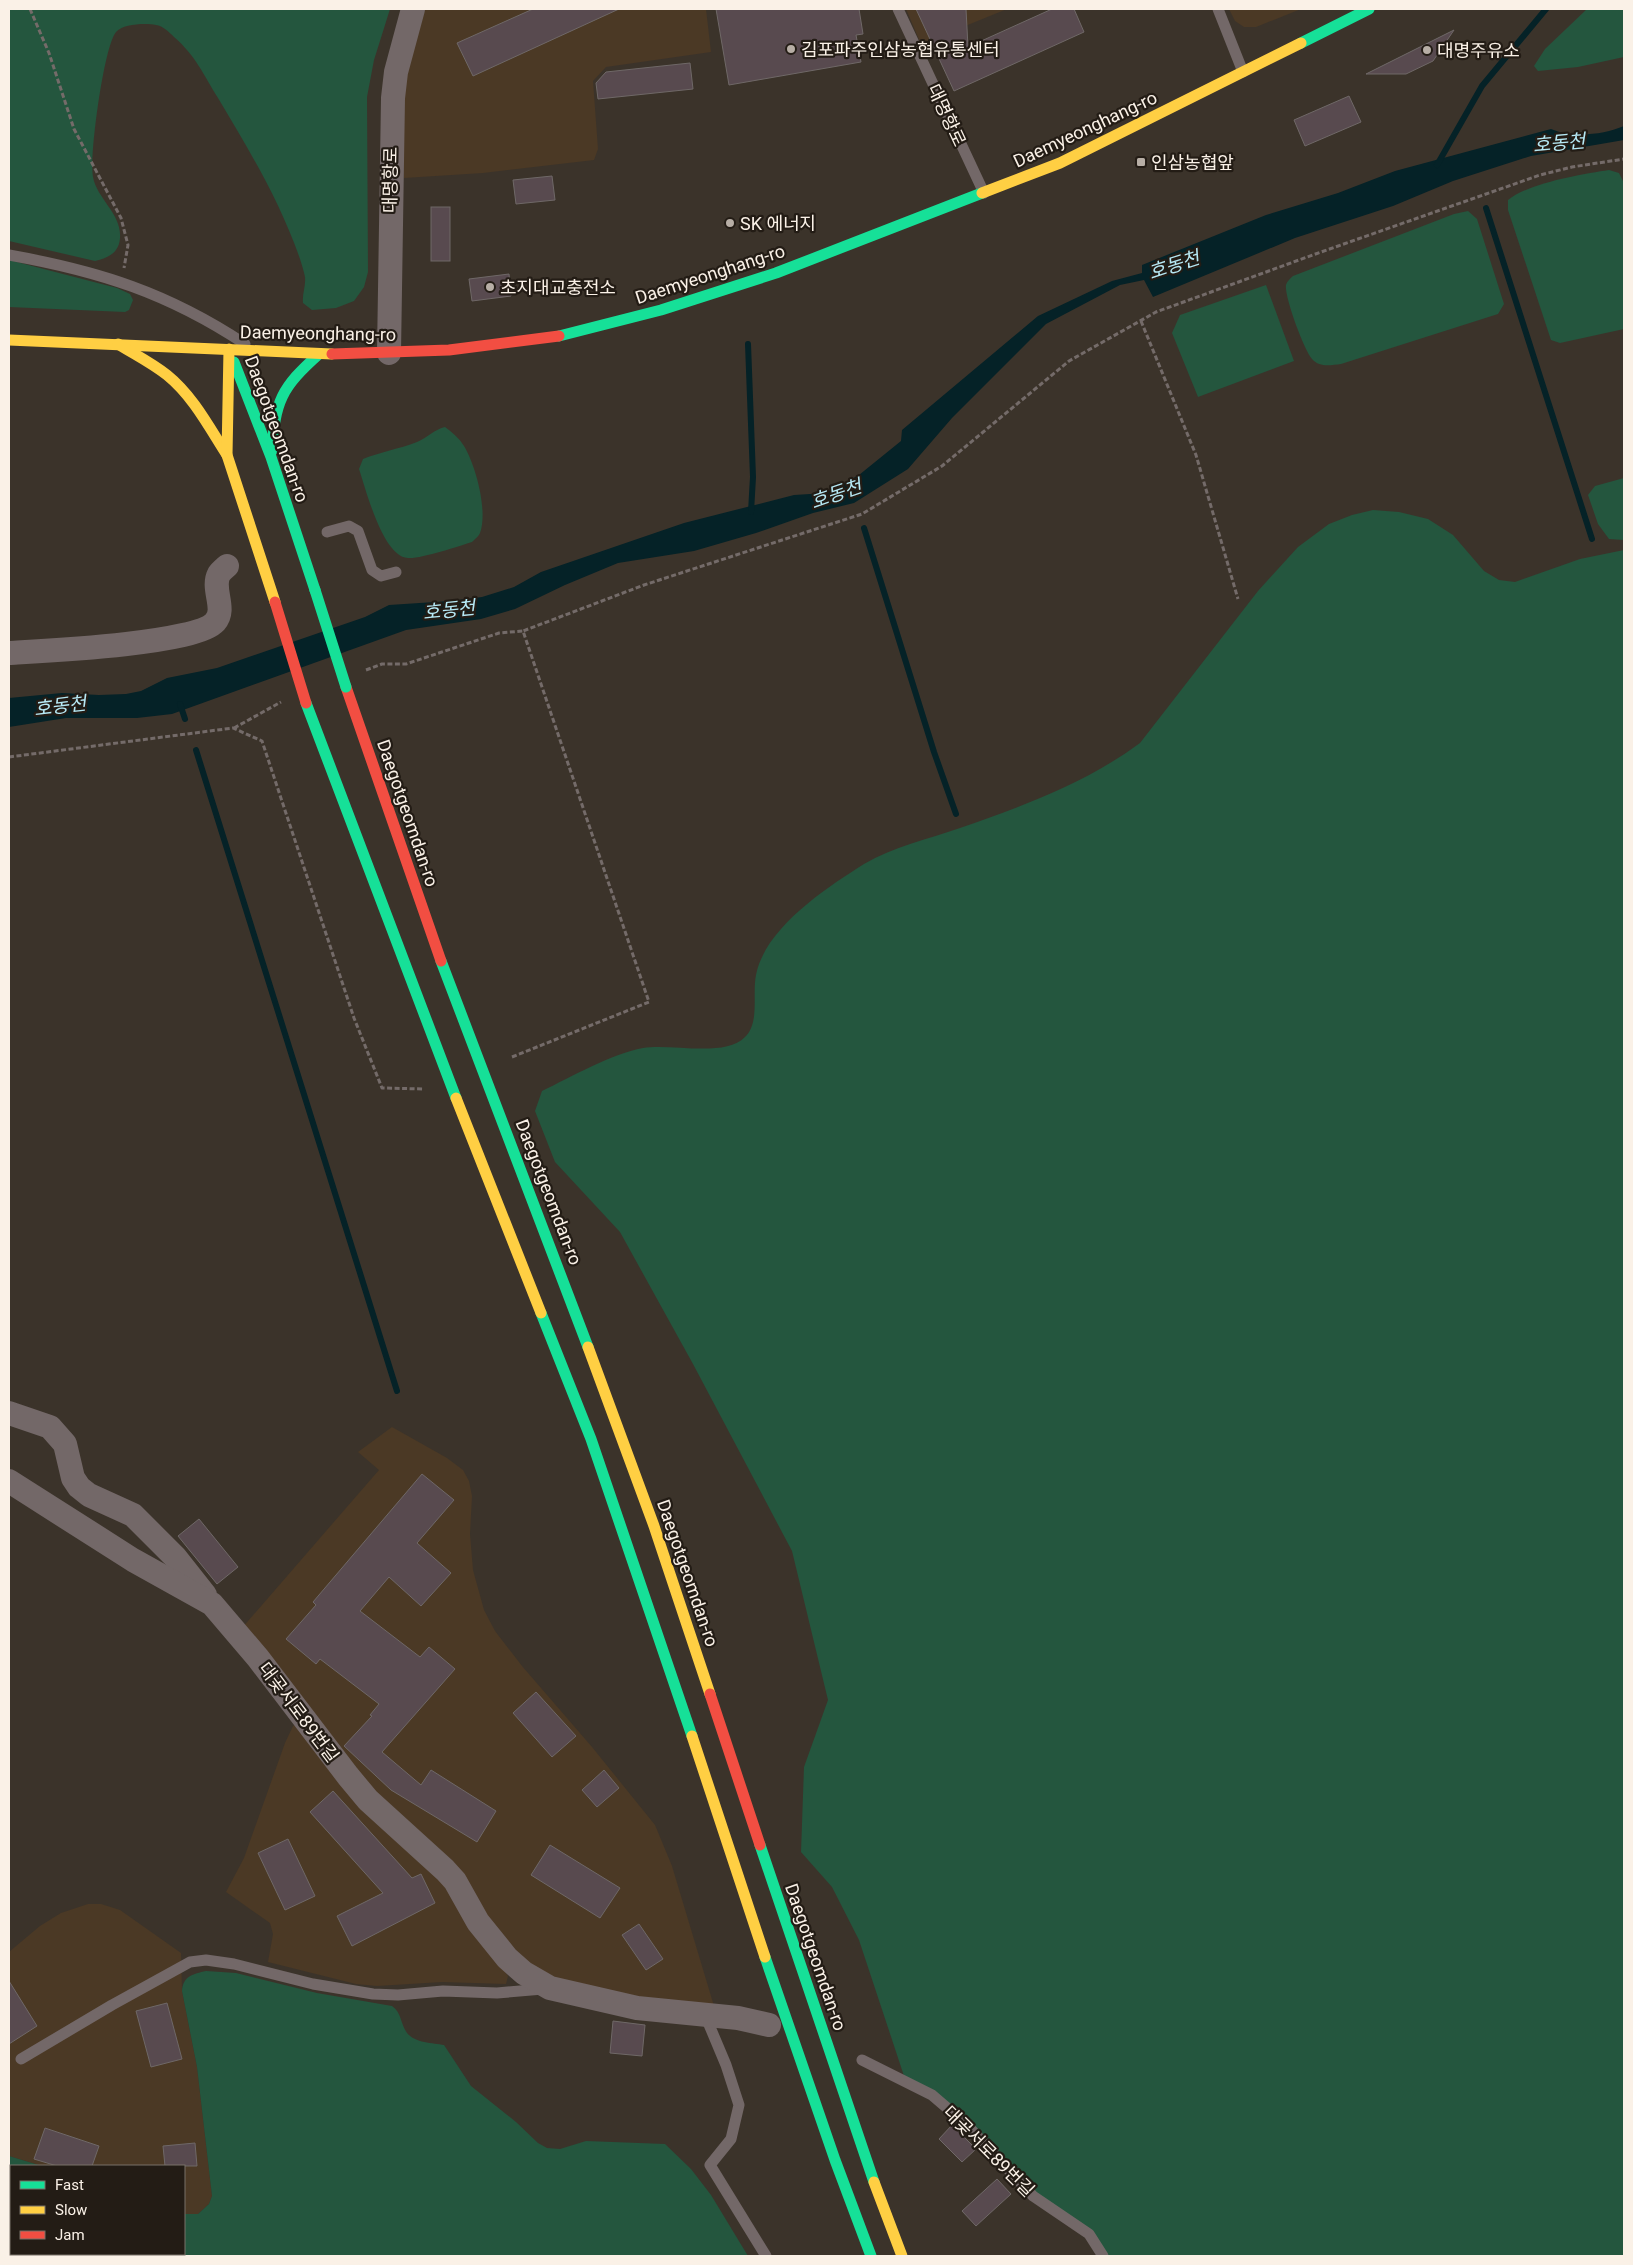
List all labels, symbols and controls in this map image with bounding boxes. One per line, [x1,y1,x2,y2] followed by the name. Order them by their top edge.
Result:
[801,39,1000,60] place label: 김포파주인삼농협유통센터
[1437,40,1520,61] place label: 대명주유소
[785,43,797,55] marker: 김포파주인삼농협유통센터
[1421,44,1433,56] marker: 대명주유소
[923,81,971,149] street label: 대명항로
[1010,86,1160,172] street label: Daemyeonghang-ro
[1532,129,1588,157] water label: 호동천
[379,147,401,213] street label: 대명항로
[1151,152,1234,173] place label: 인삼농협앞
[1135,156,1147,168] marker: 인삼농협앞
[740,213,816,234] place label: SK 에너지
[724,217,736,229] marker: SK 에너지
[633,240,787,308] street label: Daemyeonghang-ro
[1146,245,1204,284] water label: 호동천
[500,277,616,298] place label: 초지대교충전소
[484,281,496,293] marker: 초지대교충전소
[240,321,396,345] street label: Daemyeonghang-ro
[241,353,313,505] street label: Daegotgeomdan-ro
[807,474,866,513] water label: 호동천
[422,596,478,624] water label: 호동천
[33,691,89,721] water label: 호동천
[373,737,443,889] street label: Daegotgeomdan-ro
[512,1116,586,1268] street label: Daegotgeomdan-ro
[653,1497,723,1649] street label: Daegotgeomdan-ro
[255,1658,343,1766] street label: 대곶서로89번길
[781,1881,851,2033] street label: Daegotgeomdan-ro
[939,2101,1039,2201] street label: 대곶서로89번길
[10,2165,185,2255] legend
[55,2176,84,2194] text: Fast
[55,2201,87,2219] text: Slow
[55,2226,85,2244] text: Jam

